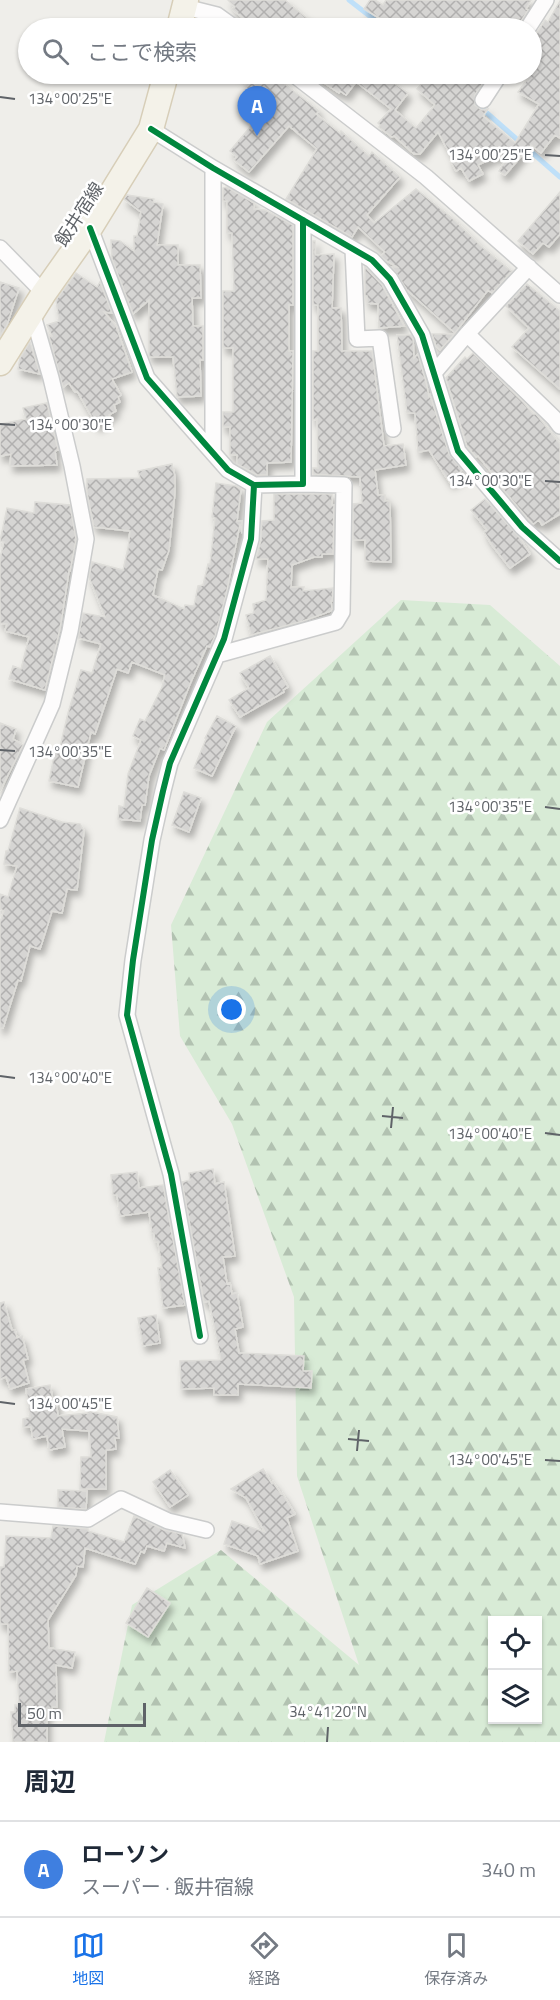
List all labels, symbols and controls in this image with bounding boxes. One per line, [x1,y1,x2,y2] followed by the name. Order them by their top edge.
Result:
[18,18,542,84] search box
[39,35,72,68] icon: search
[87,35,197,69] text: ここで検索
[238,86,276,136] pin: A
[28,87,112,110] text: 134°00'25"E
[448,143,532,166] text: 134°00'25"E
[48,176,110,252] street label: 飯井宿線
[28,413,112,436] text: 134°00'30"E
[448,469,532,492] text: 134°00'30"E
[28,740,112,763] text: 134°00'35"E
[448,795,532,818] text: 134°00'35"E
[217,995,246,1024] your location
[28,1066,112,1089] text: 134°00'40"E
[448,1122,532,1145] text: 134°00'40"E
[28,1392,112,1415] text: 134°00'45"E
[448,1448,532,1471] text: 134°00'45"E
[488,1616,542,1724] map controls
[488,1616,542,1670] button: locate
[488,1670,542,1724] button: layers
[18,1700,146,1728] scale bar
[289,1700,367,1723] text: 34°41'20"N
[27,1701,62,1725] text: 50 m
[24,1762,76,1801] text: 周辺
[81,1837,169,1871] text: ローソン
[37,1854,50,1885] text: A
[481,1854,536,1885] text: 340 m
[81,1871,254,1902] text: スーパー · 飯井宿線
[72,1929,105,1990] tab: 地図
[248,1929,281,1990] tab: 経路
[424,1929,488,1990] tab: 保存済み

